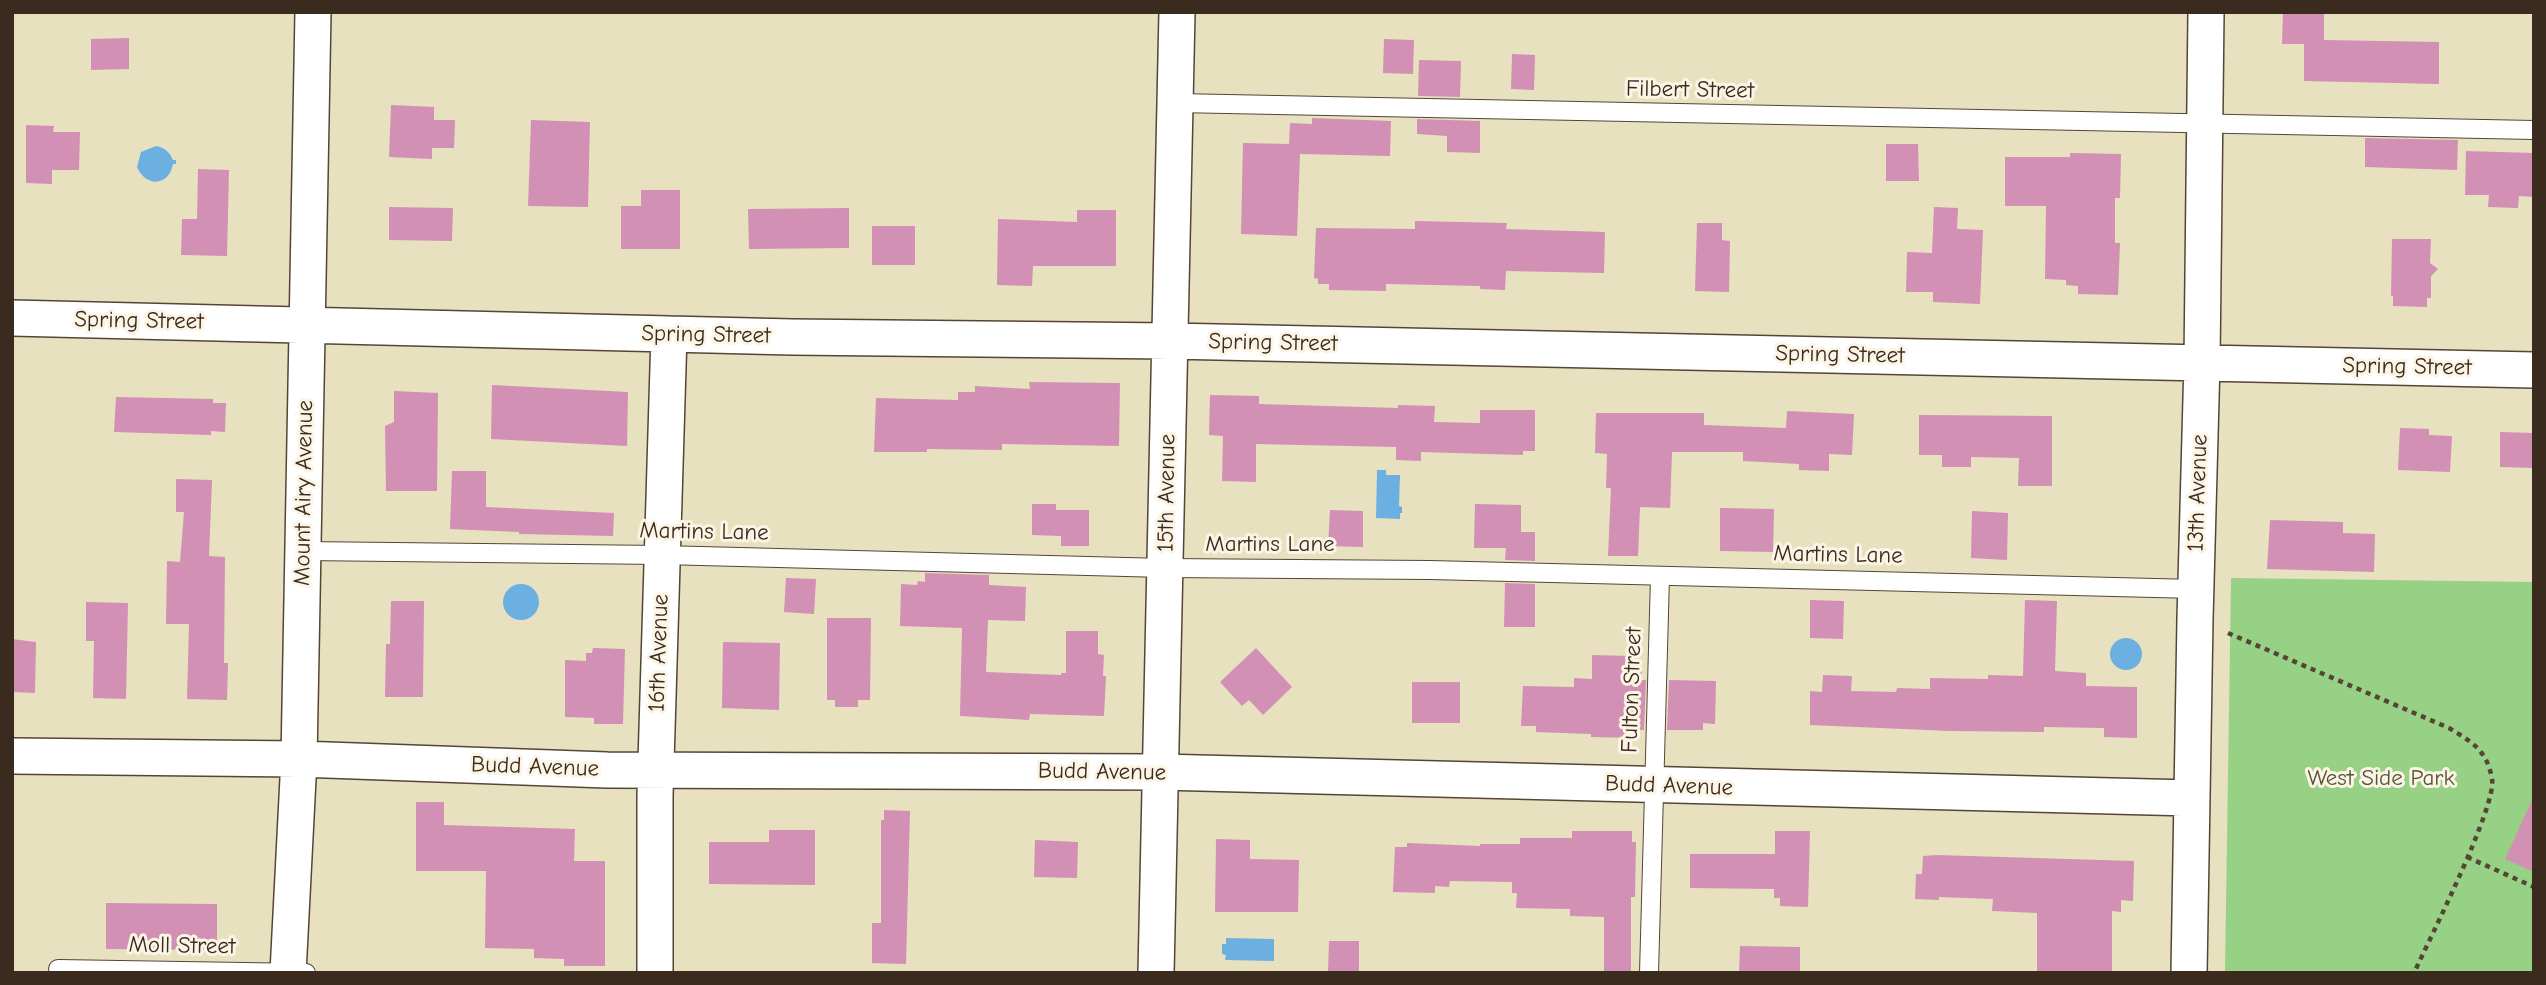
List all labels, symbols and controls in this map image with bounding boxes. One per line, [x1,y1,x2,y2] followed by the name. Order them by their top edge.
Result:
[1626,75,1754,105] street label: Filbert Street
[74,306,204,336] street label: Spring Street
[641,320,771,350] street label: Spring Street
[1208,328,1338,358] street label: Spring Street
[1775,340,1905,370] street label: Spring Street
[2342,352,2472,382] street label: Spring Street
[289,400,319,586] street label: Mount Airy Avenue
[1152,434,1182,552] street label: 15th Avenue
[2182,434,2214,552] street label: 13th Avenue
[639,517,769,547] street label: Martins Lane
[1205,530,1335,558] street label: Martins Lane
[1773,540,1903,570] street label: Martins Lane
[643,593,675,713] street label: 16th Avenue
[1616,626,1648,754] street label: Fulton Street
[471,751,599,783] street label: Budd Avenue
[1038,757,1166,787] street label: Budd Avenue
[2307,764,2455,792] park label: West Side Park
[1605,770,1733,802] street label: Budd Avenue
[128,931,236,961] street label: Moll Street

